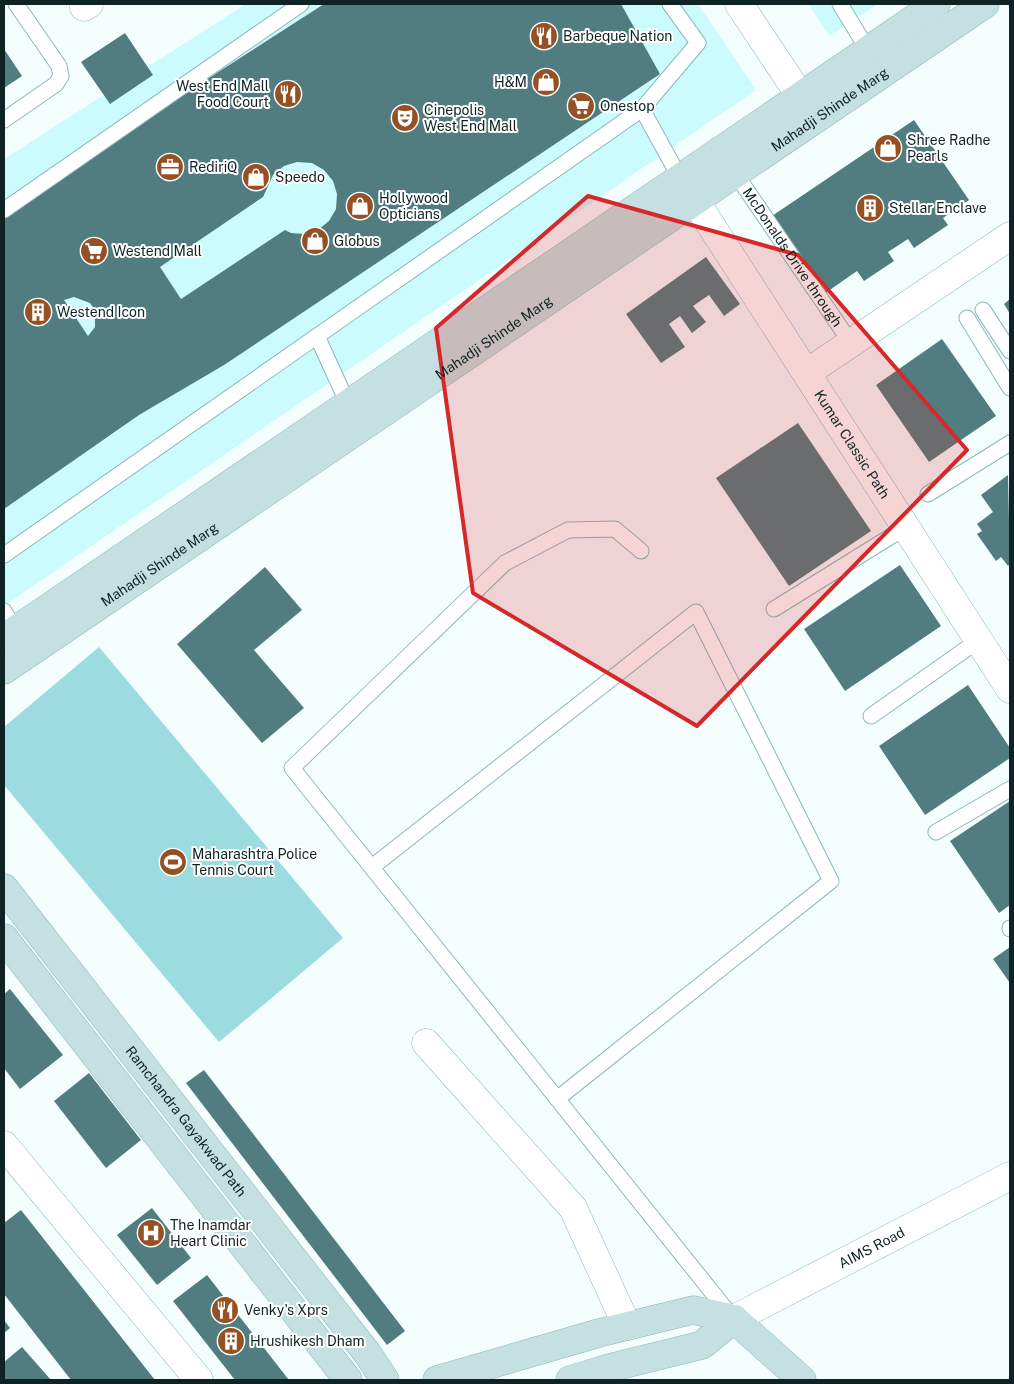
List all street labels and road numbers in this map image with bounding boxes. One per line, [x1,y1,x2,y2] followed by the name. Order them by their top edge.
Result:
[768,64,891,155] street label: Mahadji Shinde Marg
[740,185,845,330] street label: McDonalds Drive through
[432,292,555,383] street label: Mahadji Shinde Marg
[811,387,893,501] street label: Kumar Classic Path
[98,519,221,610] street label: Mahadji Shinde Marg
[122,1043,250,1200] street label: Ramchandra Gayakwad Path
[836,1224,907,1271] street label: AIMS Road

